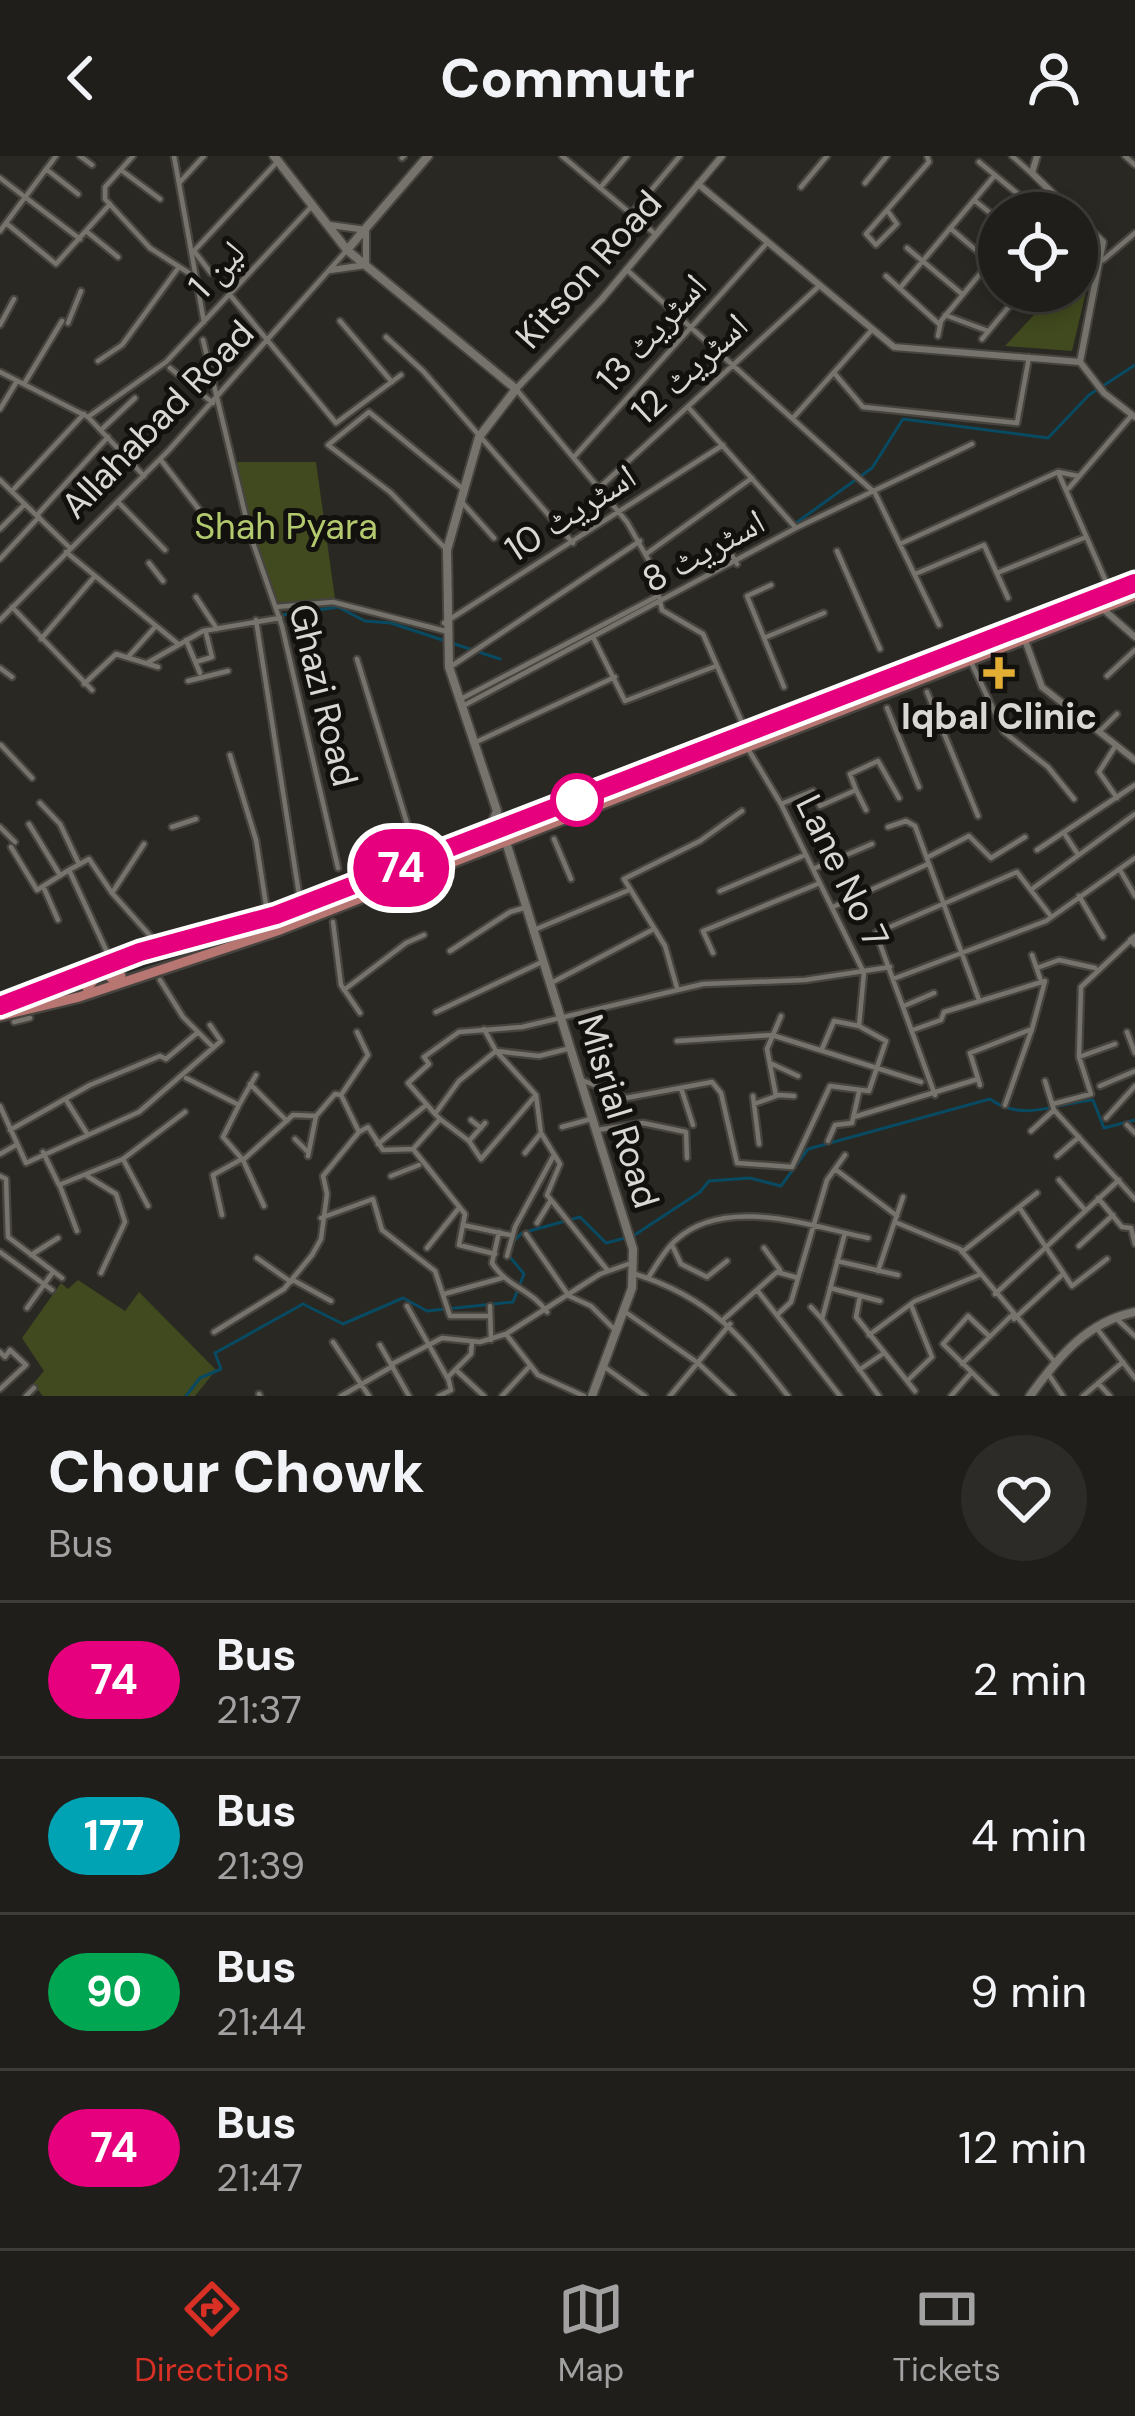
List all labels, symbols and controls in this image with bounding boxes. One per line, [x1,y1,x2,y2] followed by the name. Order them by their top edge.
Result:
[440,43,695,114] text: Commutr
[48,45,114,111] icon: back
[1021,45,1087,111] icon: person
[505,180,672,358] street label: Kitson Road
[978,192,1098,312] map controls
[978,192,1098,312] button: locate
[178,230,255,308] street label: لین 1
[586,263,717,401] street label: اسٹریٹ 13
[621,302,758,434] street label: اسٹریٹ 12
[51,310,264,528] street label: Allahabad Road
[496,453,645,572] street label: اسٹریٹ 10
[634,498,773,603] street label: اسٹریٹ 8
[194,503,378,550] park label: Shah Pyara
[278,599,369,791] street label: Ghazi Road
[983,657,1015,689] marker: Iqbal Clinic
[901,693,1097,740] place label: Iqbal Clinic
[552,775,602,825] unlabelled marker
[785,787,900,955] street label: Lane No 7
[347,829,455,907] line badge: 74
[377,840,425,895] text: 74
[567,1009,670,1214] street label: Misrial Road
[48,1435,425,1510] text: Chour Chowk
[961,1435,1087,1561] button: heart
[48,1518,113,1569] text: Bus
[216,1625,296,1684] text: Bus
[972,1650,1087,1709] text: 2 min
[90,1652,138,1707] text: 74
[216,1684,302,1735] text: 21:37
[216,1781,296,1840] text: Bus
[971,1806,1087,1865] text: 4 min
[84,1808,144,1863] text: 177
[216,1840,305,1891] text: 21:39
[216,1937,296,1996] text: Bus
[970,1962,1087,2021] text: 9 min
[86,1964,142,2019] text: 90
[216,1996,306,2047] text: 21:44
[216,2093,296,2152] text: Bus
[958,2118,1087,2177] text: 12 min
[90,2120,138,2175] text: 74
[216,2152,303,2203] text: 21:47
[134,2276,289,2391] tab: Directions
[558,2276,624,2391] tab: Map
[892,2276,1001,2391] tab: Tickets

